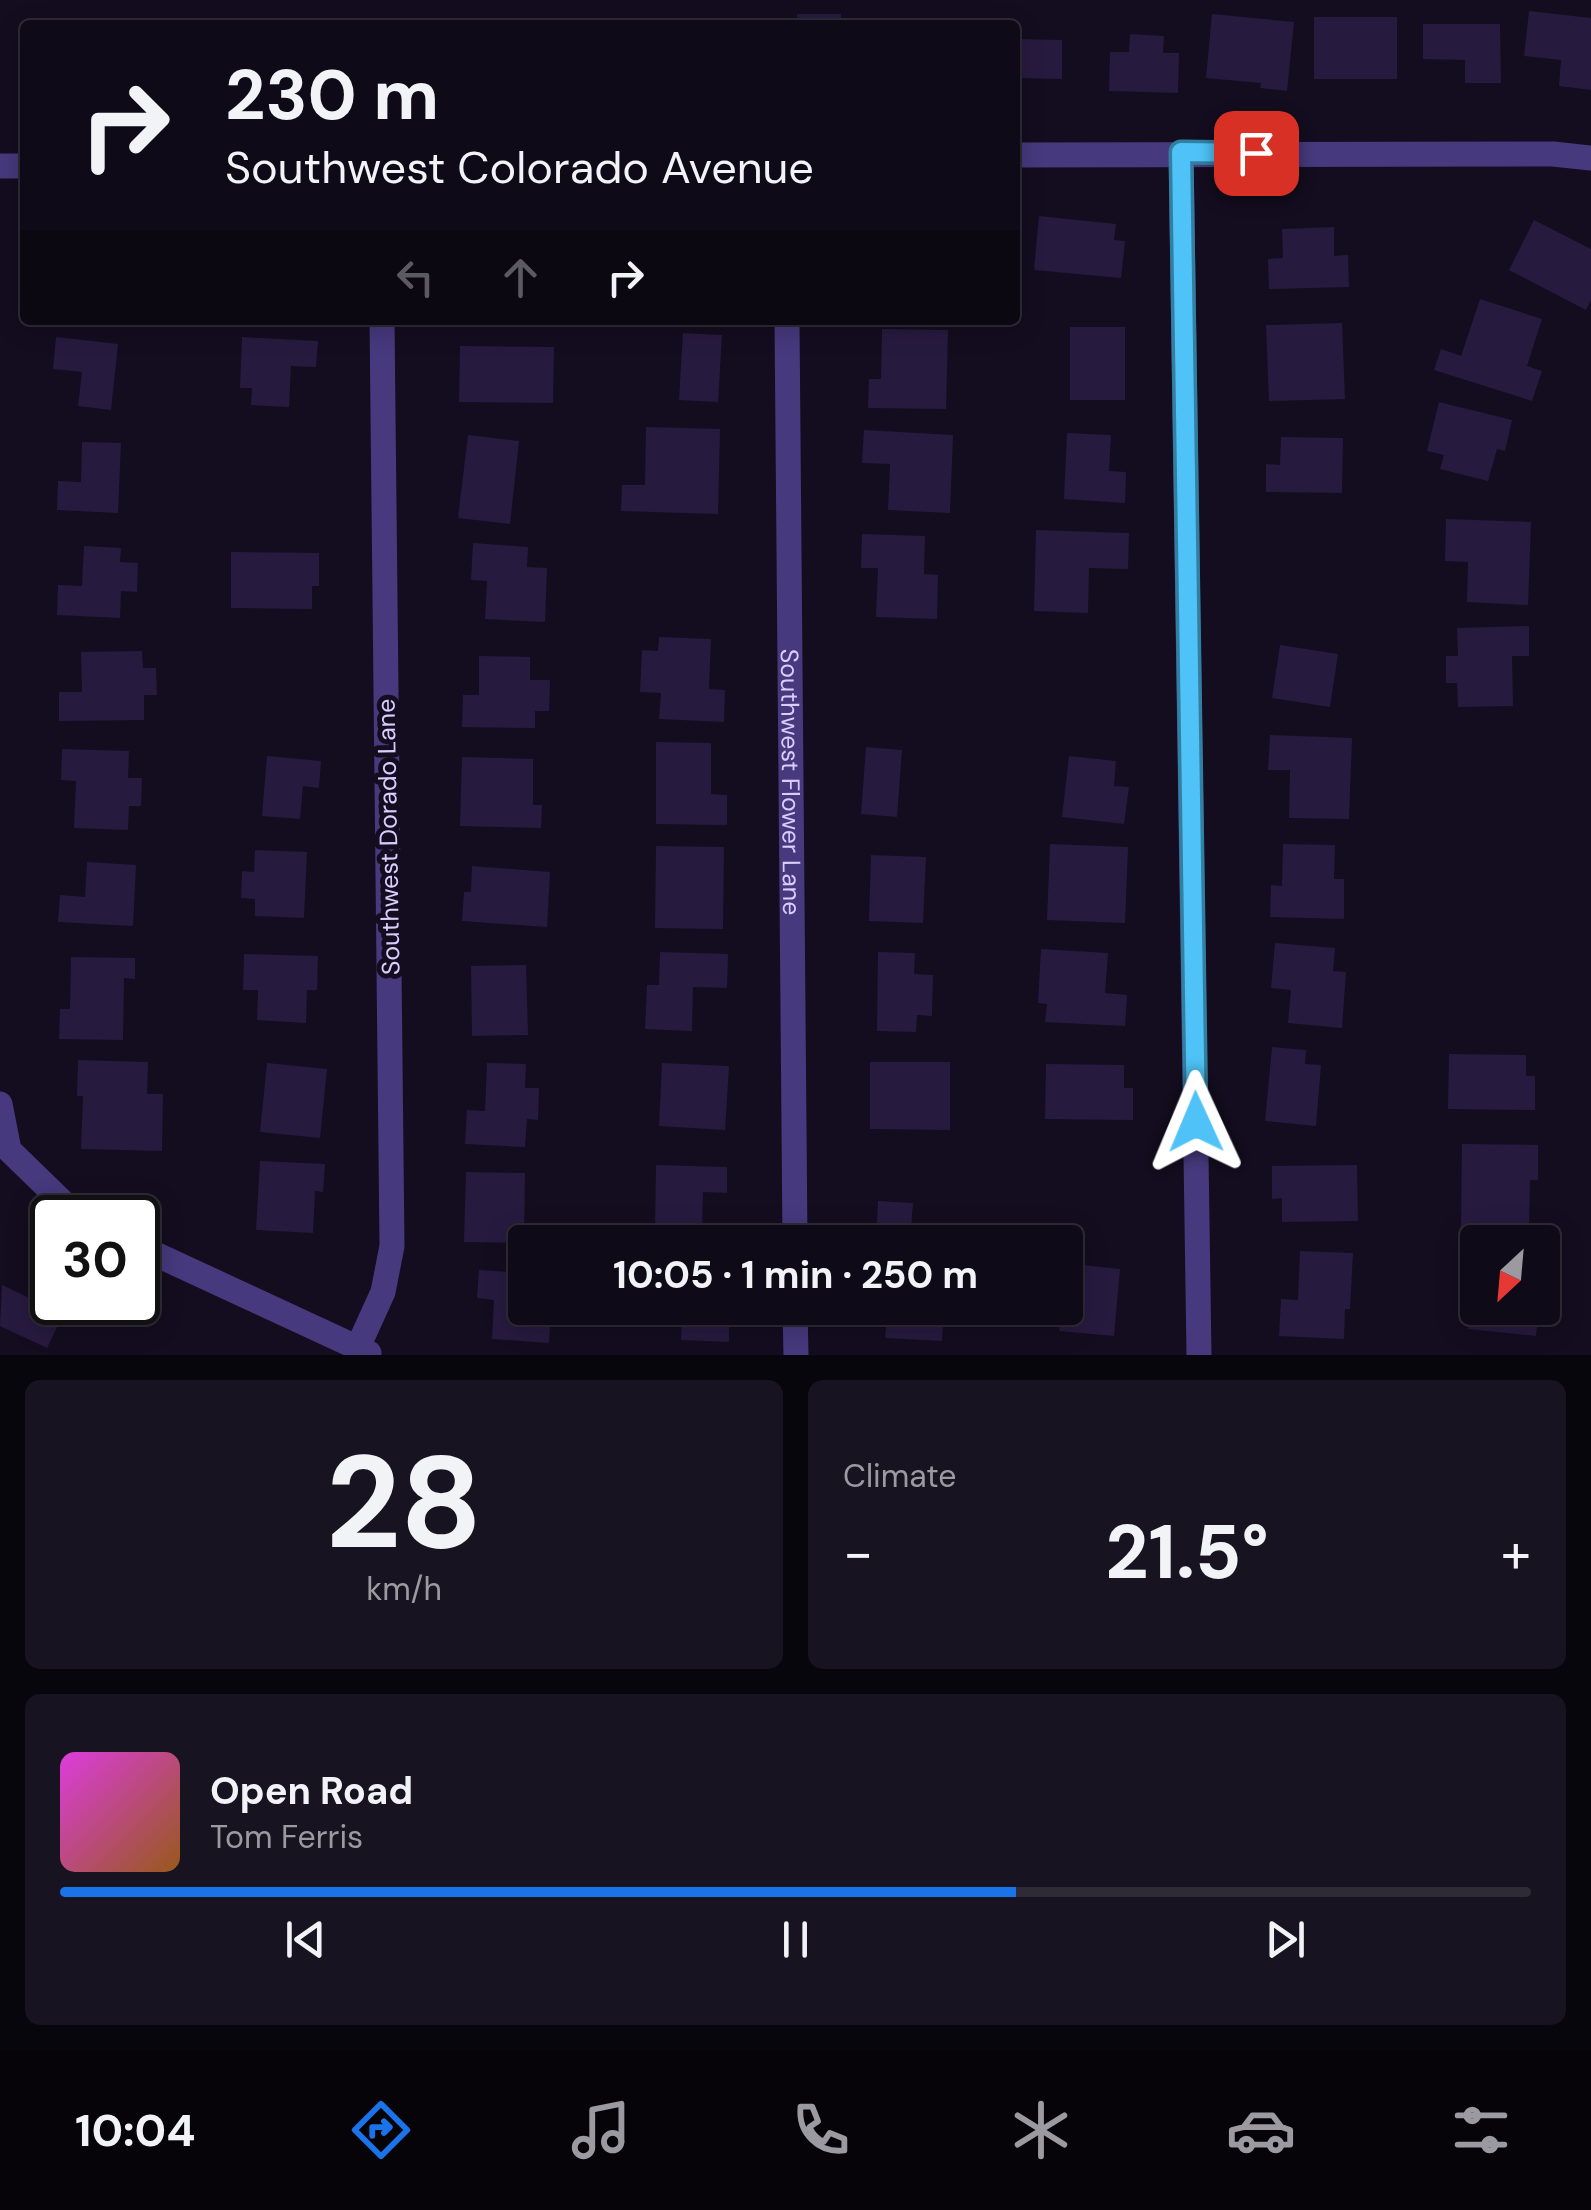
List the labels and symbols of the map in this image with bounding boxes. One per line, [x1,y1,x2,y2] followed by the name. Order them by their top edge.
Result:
[1214,111,1299,196] pin
[773,649,808,915] street label: Southwest Flower Lane
[370,699,407,975] street label: Southwest Dorado Lane
[1144,1070,1248,1174] position arrow
[30,1195,160,1325] speed limit sign: 30
[1460,1225,1560,1325] north arrow

